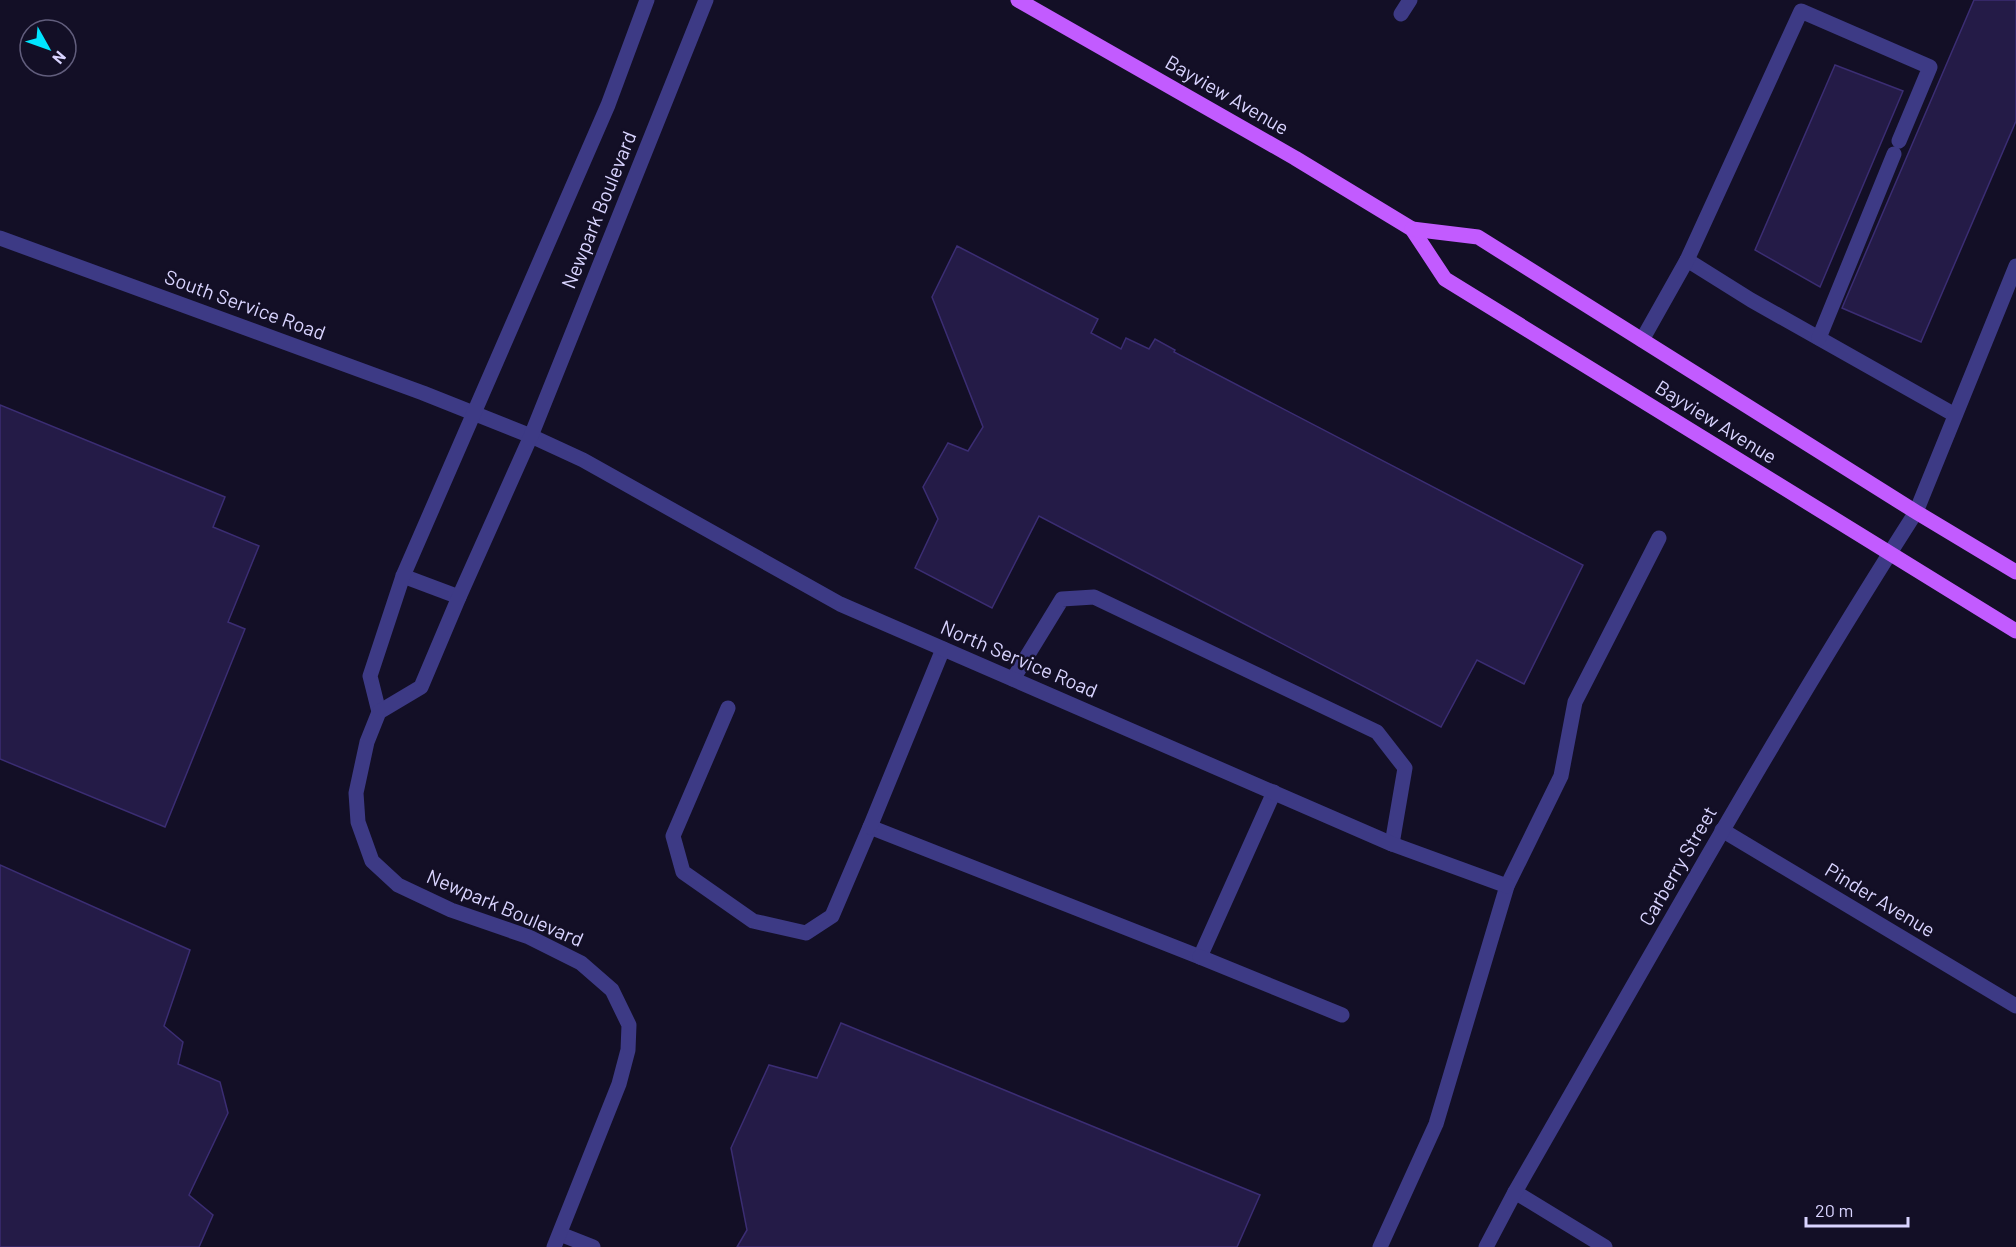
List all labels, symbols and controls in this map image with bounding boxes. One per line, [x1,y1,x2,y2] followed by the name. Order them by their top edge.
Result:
[18,18,78,78] north arrow
[49,48,71,68] text: N
[1161,49,1294,139] street label: Bayview Avenue
[556,127,641,292] street label: Newpark Boulevard
[162,264,329,344] street label: South Service Road
[1651,374,1782,468] street label: Bayview Avenue
[937,614,1101,702] street label: North Service Road
[1633,802,1721,929] street label: Carberry Street
[1821,857,1940,941] street label: Pinder Avenue
[424,863,587,951] street label: Newpark Boulevard
[1806,1190,1908,1228] scale bar
[1815,1199,1853,1221] text: 20 m

